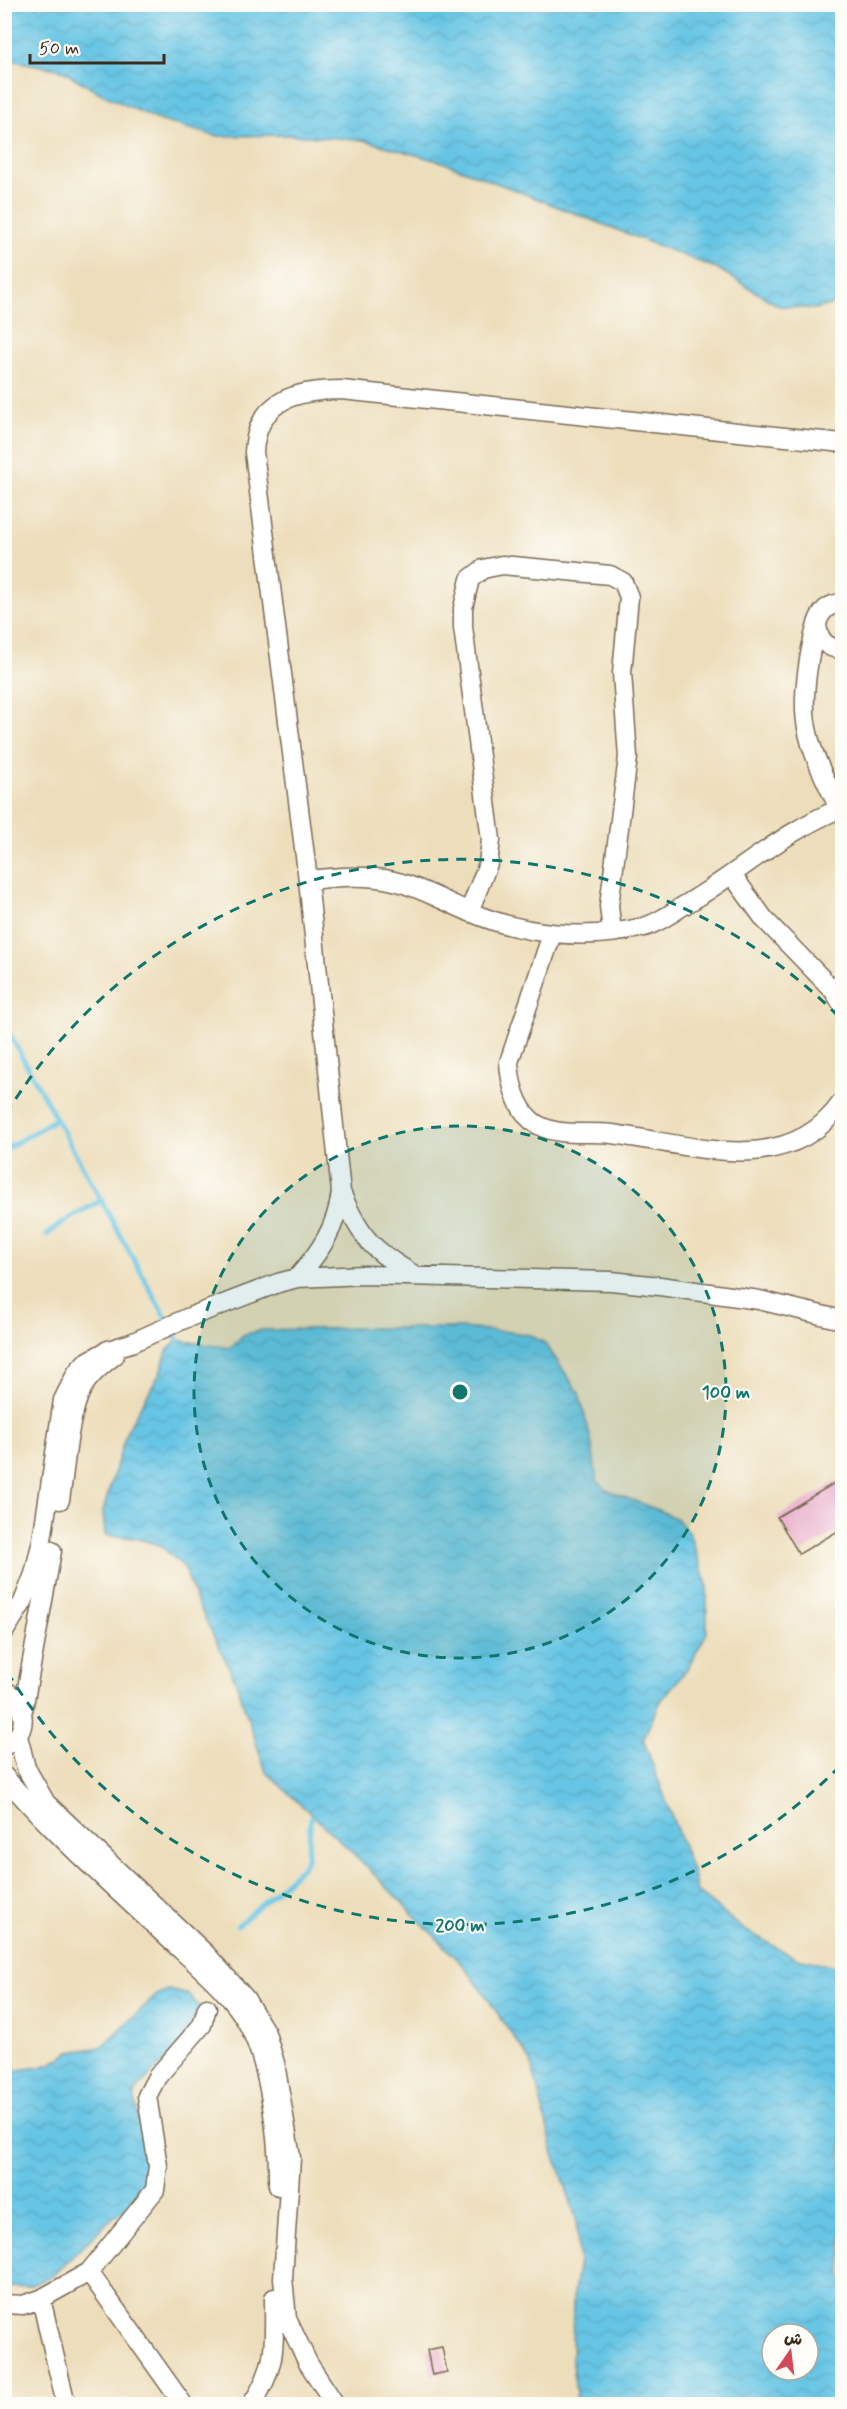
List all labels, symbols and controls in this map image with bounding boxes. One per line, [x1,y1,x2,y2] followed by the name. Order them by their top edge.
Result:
[30,27,164,65] scale bar
[39,37,79,61] text: 50 m
[702,1381,750,1405] text: 100 m
[450,1382,470,1402] centre of rings
[435,1914,485,1938] text: 200 m
[760,2322,820,2382] north arrow
[782,2327,804,2351] text: ش

